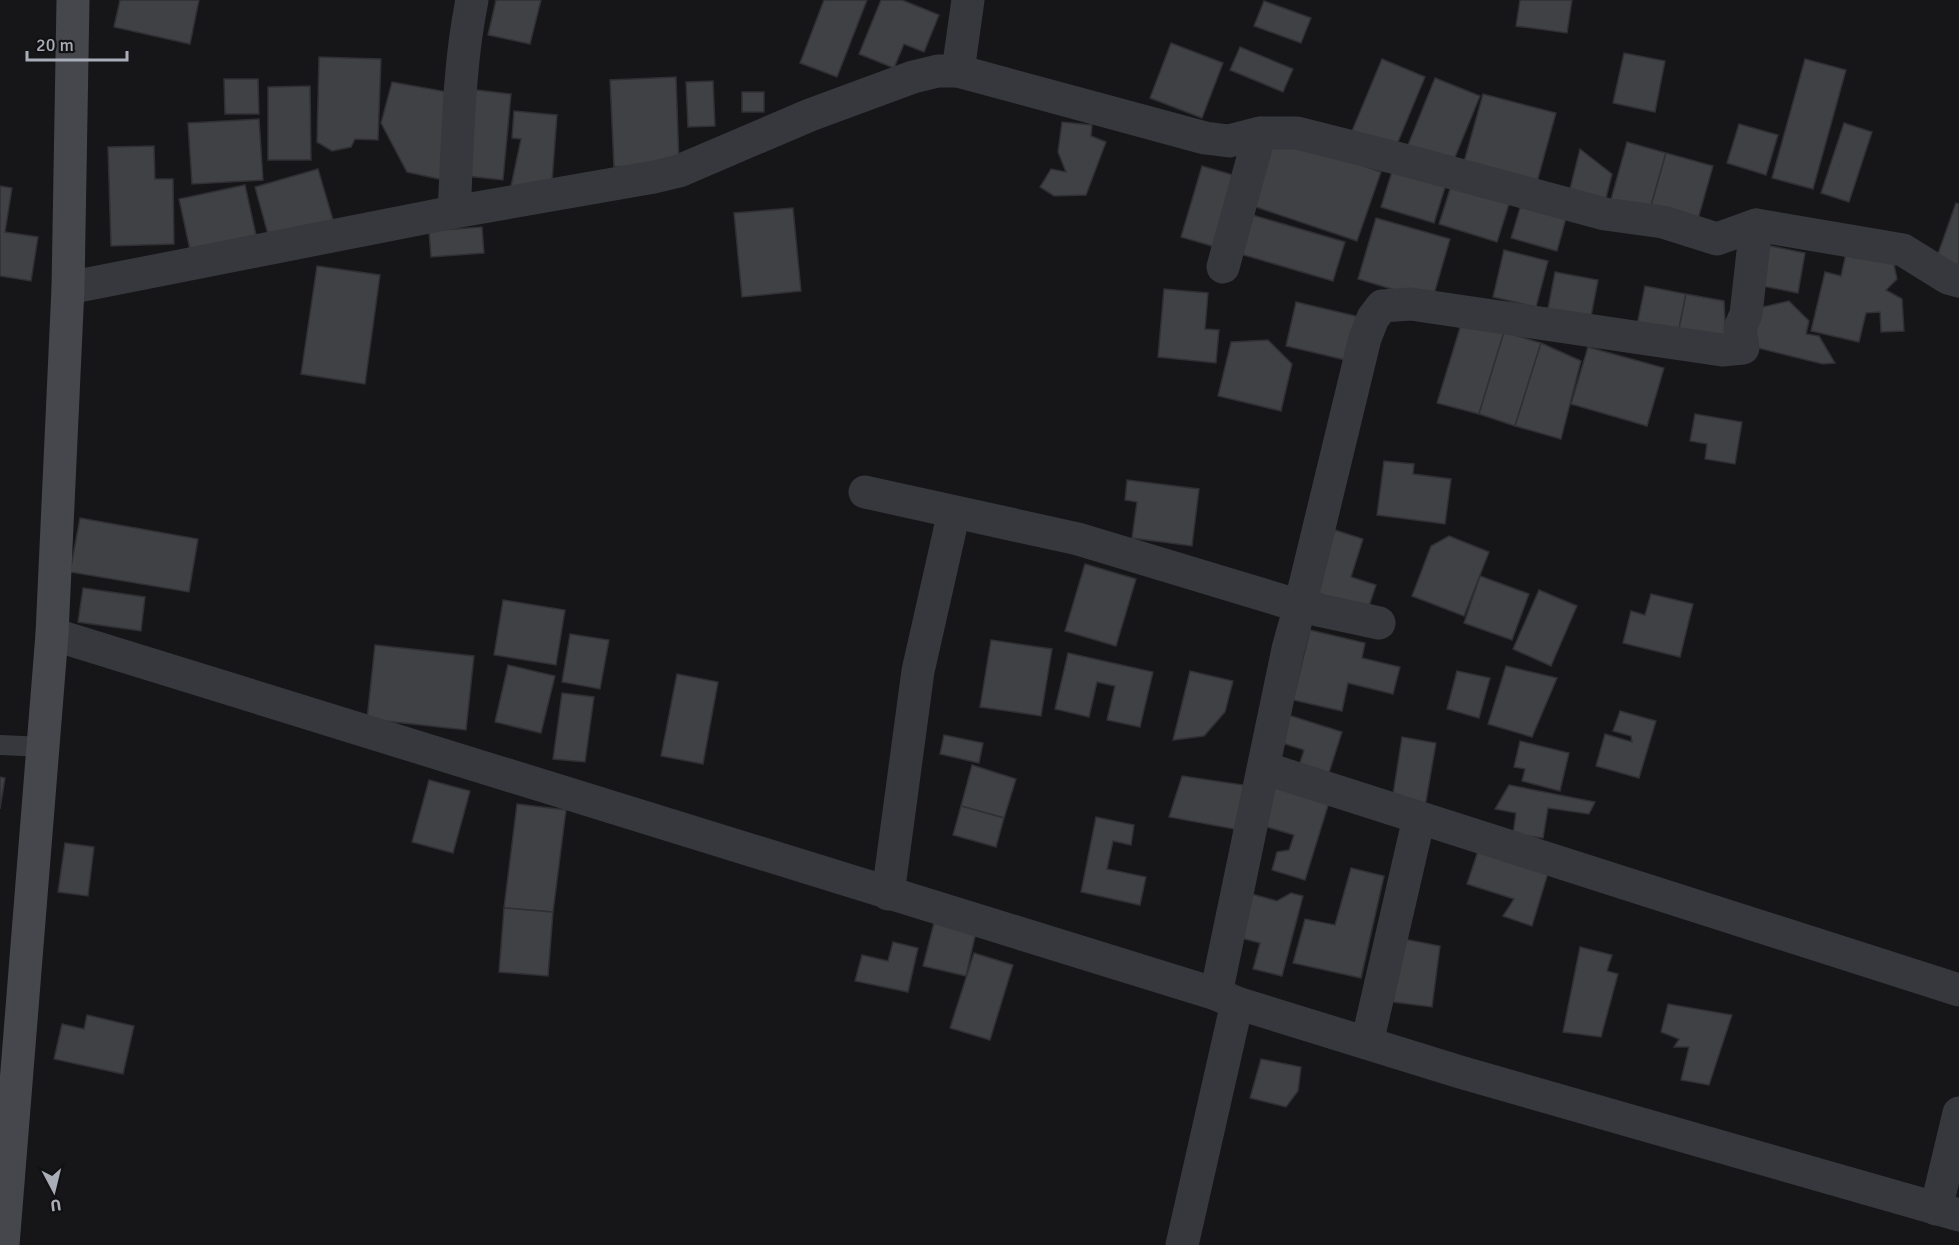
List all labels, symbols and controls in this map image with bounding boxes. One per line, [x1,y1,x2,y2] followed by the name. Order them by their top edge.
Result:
[27,24,128,62] scale bar
[36,34,74,56] text: 20 m
[24,1161,84,1221] north arrow
[49,1194,62,1215] text: U

